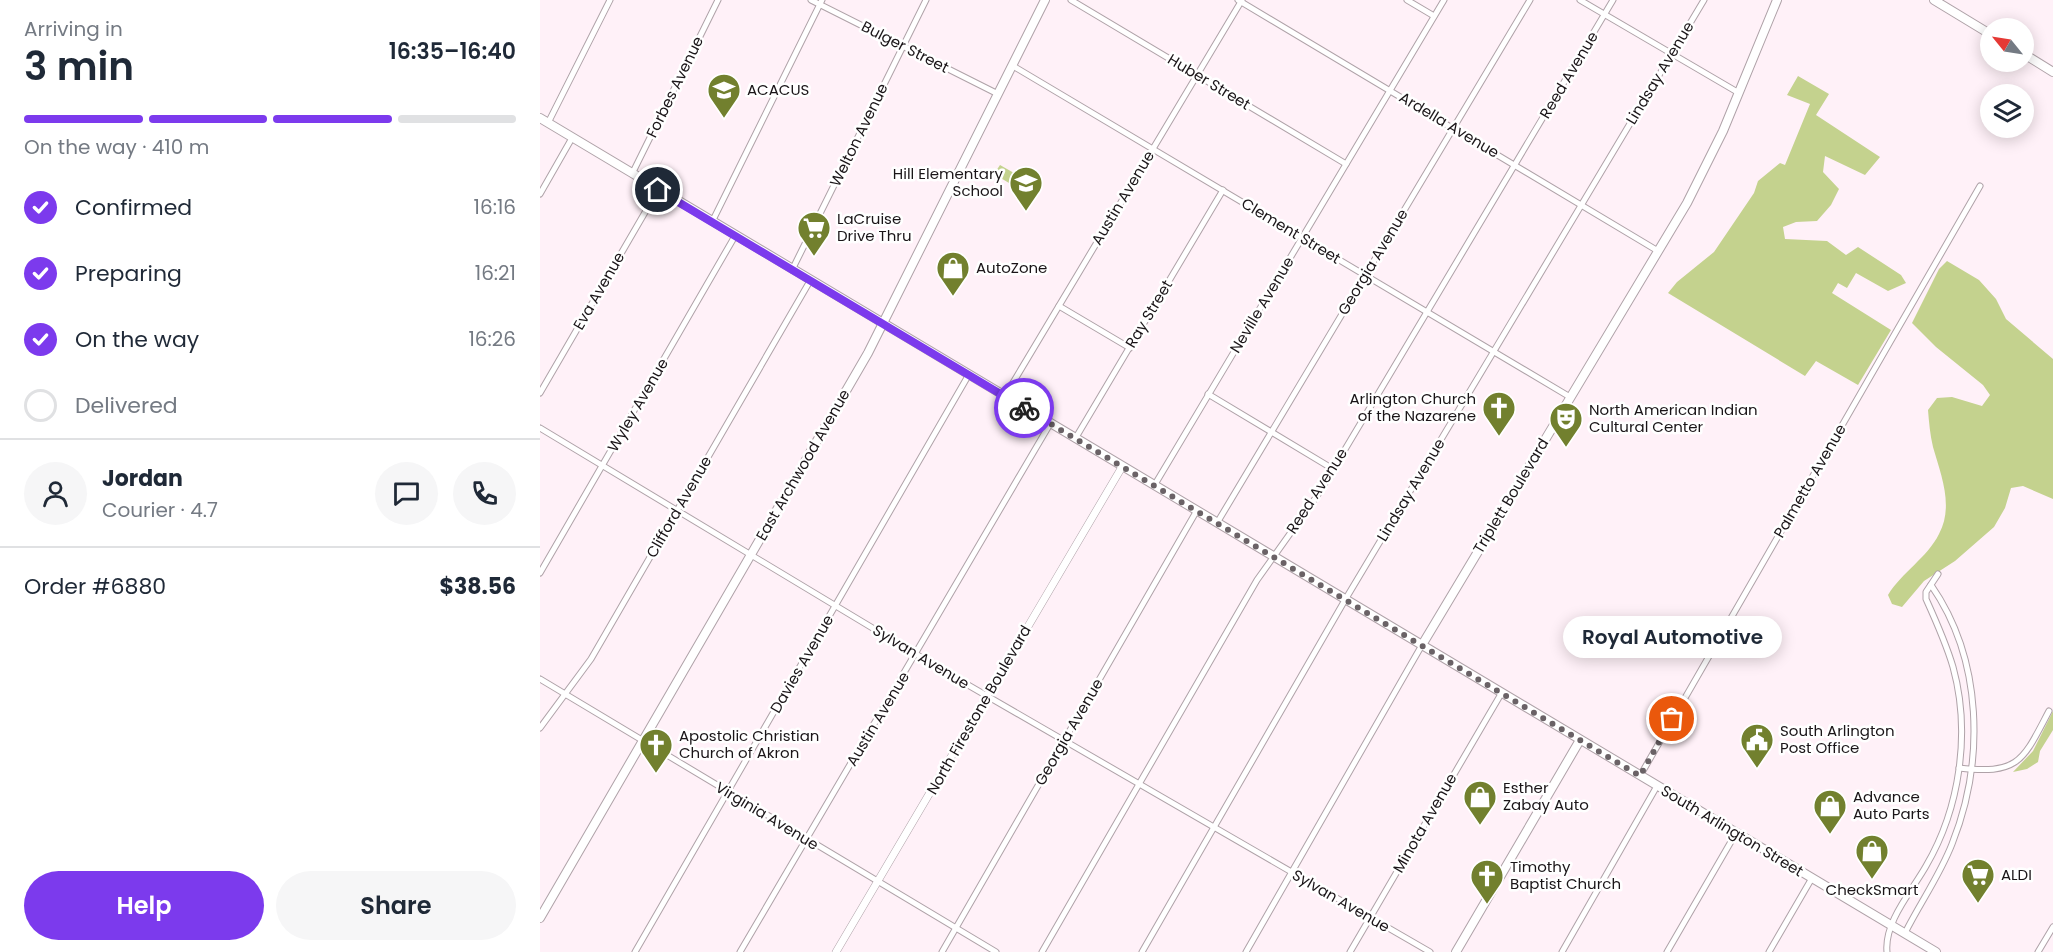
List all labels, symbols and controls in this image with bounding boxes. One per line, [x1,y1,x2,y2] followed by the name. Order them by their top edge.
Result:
[24,15,123,43] text: Arriving in
[858,16,953,78] street label: Bulger Street
[1621,17,1699,128] street label: Lindsay Avenue
[1980,18,2034,72] north arrow
[1980,18,2034,138] map controls
[1534,27,1603,122] street label: Reed Avenue
[641,33,708,141] street label: Forbes Avenue
[389,36,516,67] text: 16:35–16:40
[24,39,134,94] text: 3 min
[1164,49,1255,115] street label: Huber Street
[706,72,742,119] school or university icon: ACACUS
[747,79,809,100] place label: ACACUS
[824,80,893,190] street label: Welton Avenue
[1980,84,2034,138] button: layers
[1395,86,1503,163] street label: Ardella Avenue
[24,133,209,161] text: On the way · 410 m
[1086,147,1159,249] street label: Austin Avenue
[893,163,1004,201] place label: Hill Elementary School
[632,164,683,215] pin
[1008,165,1044,212] school or university icon: Hill Elementary School
[641,173,674,206] icon: home
[24,191,57,224] icon: check
[75,192,192,223] text: Confirmed
[474,193,516,221] text: 16:16
[1238,193,1345,268] street label: Clement Street
[1333,205,1413,319] street label: Georgia Avenue
[837,208,912,246] place label: LaCruise Drive Thru
[796,210,832,257] supermarket icon: LaCruise Drive Thru
[568,248,629,333] street label: Eva Avenue
[935,250,971,297] shop icon: AutoZone
[1225,253,1299,357] street label: Neville Avenue
[24,257,57,290] icon: check
[976,257,1047,278] place label: AutoZone
[75,258,182,289] text: Preparing
[475,259,516,287] text: 16:21
[1120,276,1177,352] street label: Ray Street
[24,323,57,356] icon: check
[75,324,199,355] text: On the way
[468,325,516,353] text: 16:26
[602,354,673,455] street label: Wyley Avenue
[994,378,1054,438] courier
[751,385,855,544] street label: East Archwood Avenue
[1349,388,1476,426] place label: Arlington Church of the Nazarene
[75,390,178,421] text: Delivered
[1481,390,1517,437] church icon: Arlington Church of the Nazarene
[1008,392,1041,425] icon: bike
[1589,399,1758,437] place label: North American Indian Cultural Center
[1548,401,1584,448] theatre icon: North American Indian Cultural Center
[1768,420,1851,541] street label: Palmetto Avenue
[1372,434,1450,545] street label: Lindsay Avenue
[1468,434,1553,557] street label: Triplett Boulevard
[1281,444,1352,538] street label: Reed Avenue
[641,452,716,562] street label: Clifford Avenue
[24,462,87,525] button: person
[375,462,438,525] button: chat
[453,462,516,525] button: phone
[102,463,183,494] text: Jordan
[102,496,218,524] text: Courier · 4.7
[24,571,166,602] text: Order #6880
[439,571,516,602] text: $38.56
[765,611,838,717] street label: Davies Avenue
[1562,617,1782,659] callout: Royal Automotive
[869,619,974,694] street label: Sylvan Avenue
[921,621,1036,798] street label: North Firestone Boulevard
[1582,623,1763,651] text: Royal Automotive
[841,668,914,770] street label: Austin Avenue
[1029,674,1108,789] street label: Georgia Avenue
[1646,693,1697,744] pin
[1655,702,1688,735] icon: bag
[1780,720,1895,758] place label: South Arlington Post Office
[1739,722,1775,769] public building icon: South Arlington Post Office
[679,725,819,763] place label: Apostolic Christian Church of Akron
[638,727,674,774] church icon: Apostolic Christian Church of Akron
[1388,769,1462,876] street label: Minota Avenue
[712,776,823,855] street label: Virginia Avenue
[1503,777,1589,815] place label: Esther Zabay Auto
[1462,779,1498,826] shop icon: Esther Zabay Auto
[1657,780,1807,881] street label: South Arlington Street
[1853,786,1930,824] place label: Advance Auto Parts
[1812,788,1848,835] shop icon: Advance Auto Parts
[1854,833,1890,880] shop icon: CheckSmart
[1510,856,1621,894] place label: Timothy Baptist Church
[1960,857,1996,904] supermarket icon: ALDI
[1469,858,1505,905] church icon: Timothy Baptist Church
[1289,864,1394,937] street label: Sylvan Avenue
[2001,864,2032,885] place label: ALDI
[24,871,264,940] button: Help
[276,871,516,940] button: Share
[1826,879,1918,900] place label: CheckSmart

